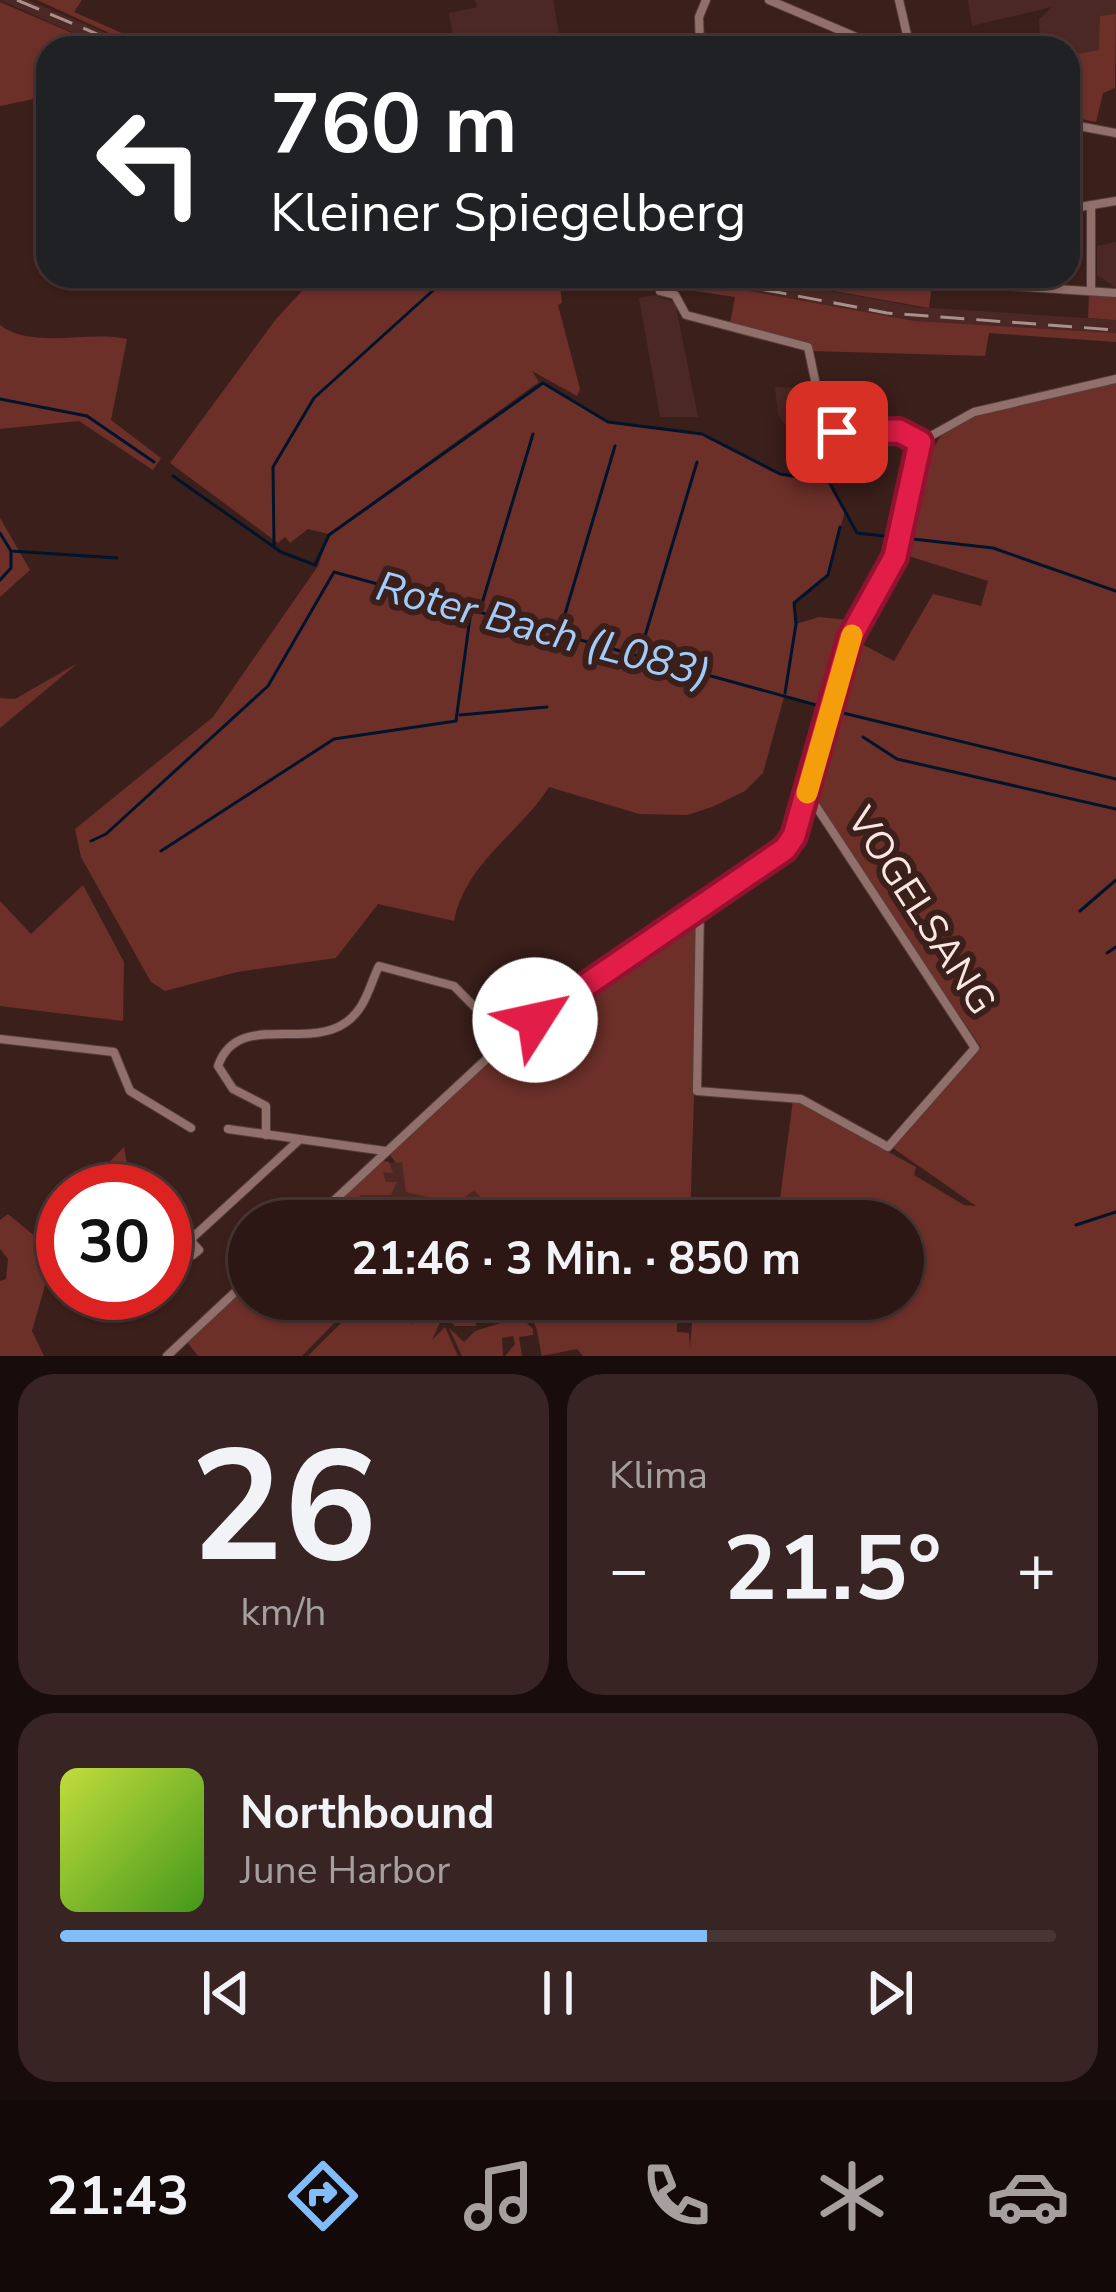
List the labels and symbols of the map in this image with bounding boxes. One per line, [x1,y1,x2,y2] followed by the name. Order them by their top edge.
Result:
[786,381,888,483] pin
[370,558,716,702] water label: Roter Bach (L083)
[834,796,1008,1025] street label: VOGELSANG
[472,957,598,1083] position arrow
[36,1164,192,1320] speed limit sign: 30

